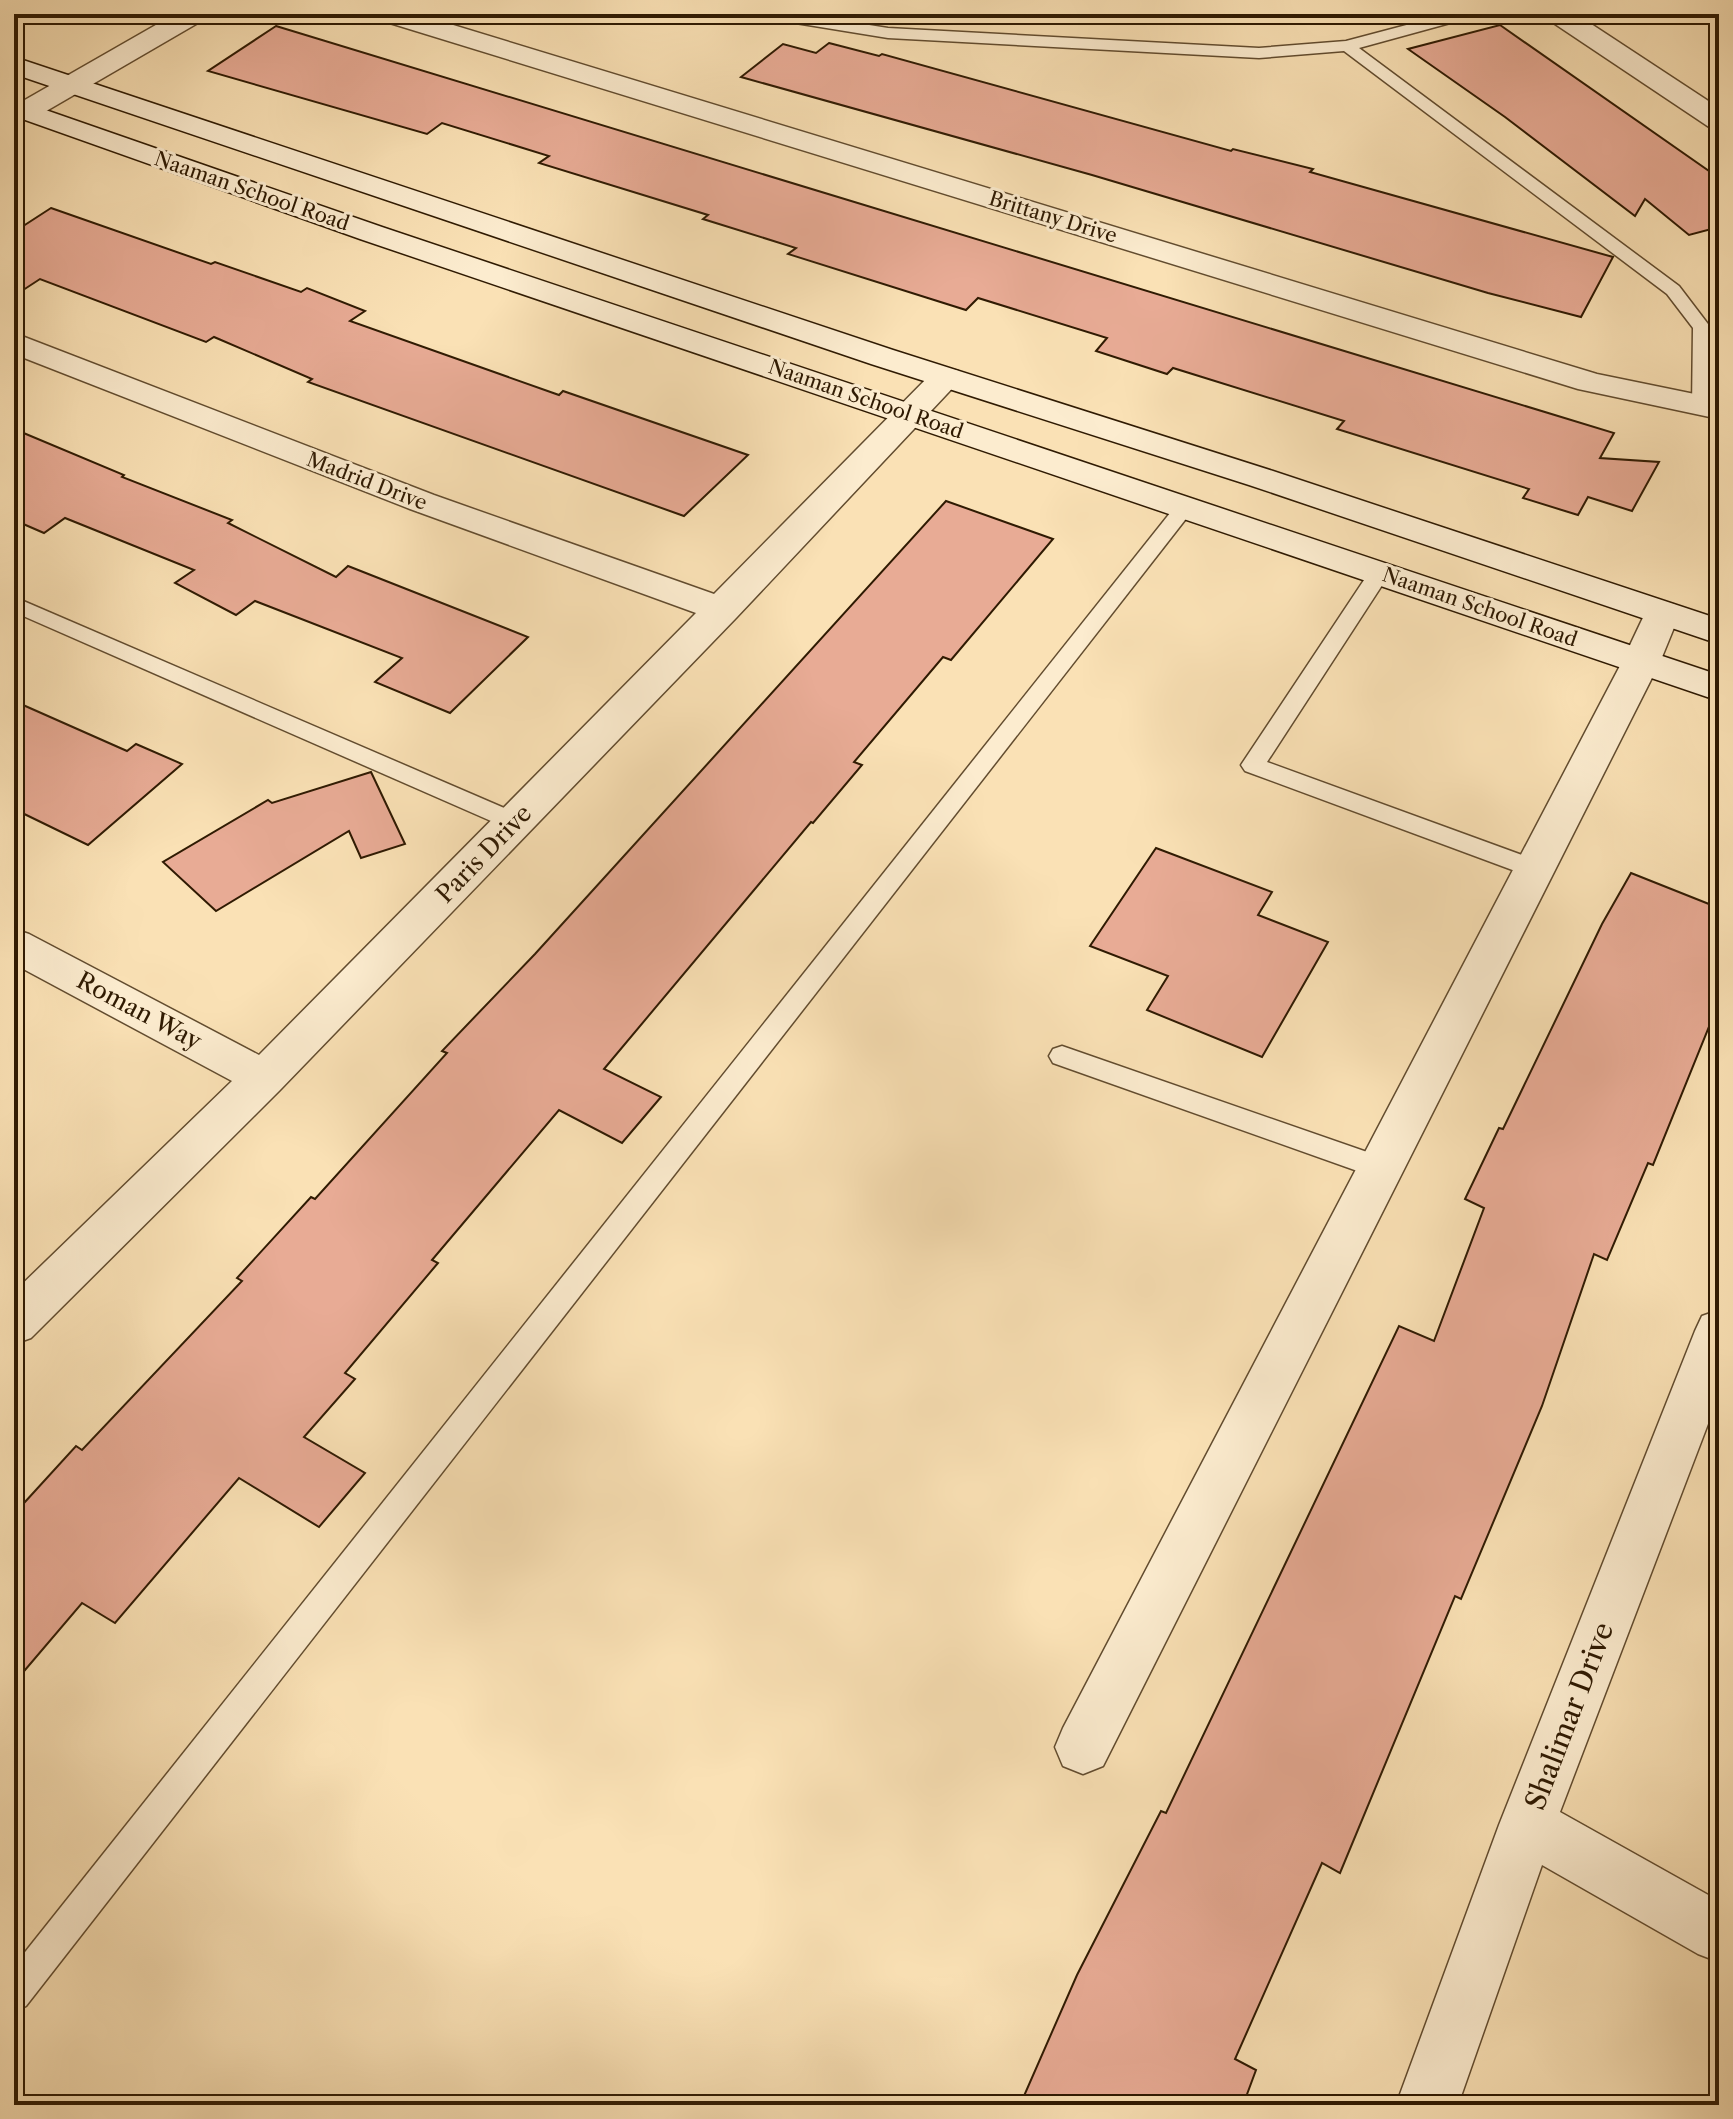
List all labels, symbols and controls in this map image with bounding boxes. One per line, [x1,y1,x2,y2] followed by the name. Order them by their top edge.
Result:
[151,146,353,236] street label: Naaman School Road
[986,186,1120,248] street label: Brittany Drive
[765,354,967,444] street label: Naaman School Road
[304,447,430,515] street label: Madrid Drive
[1379,562,1581,652] street label: Naaman School Road
[430,799,537,909] street label: Paris Drive
[72,966,207,1056] street label: Roman Way
[1518,1617,1620,1815] street label: Shalimar Drive

